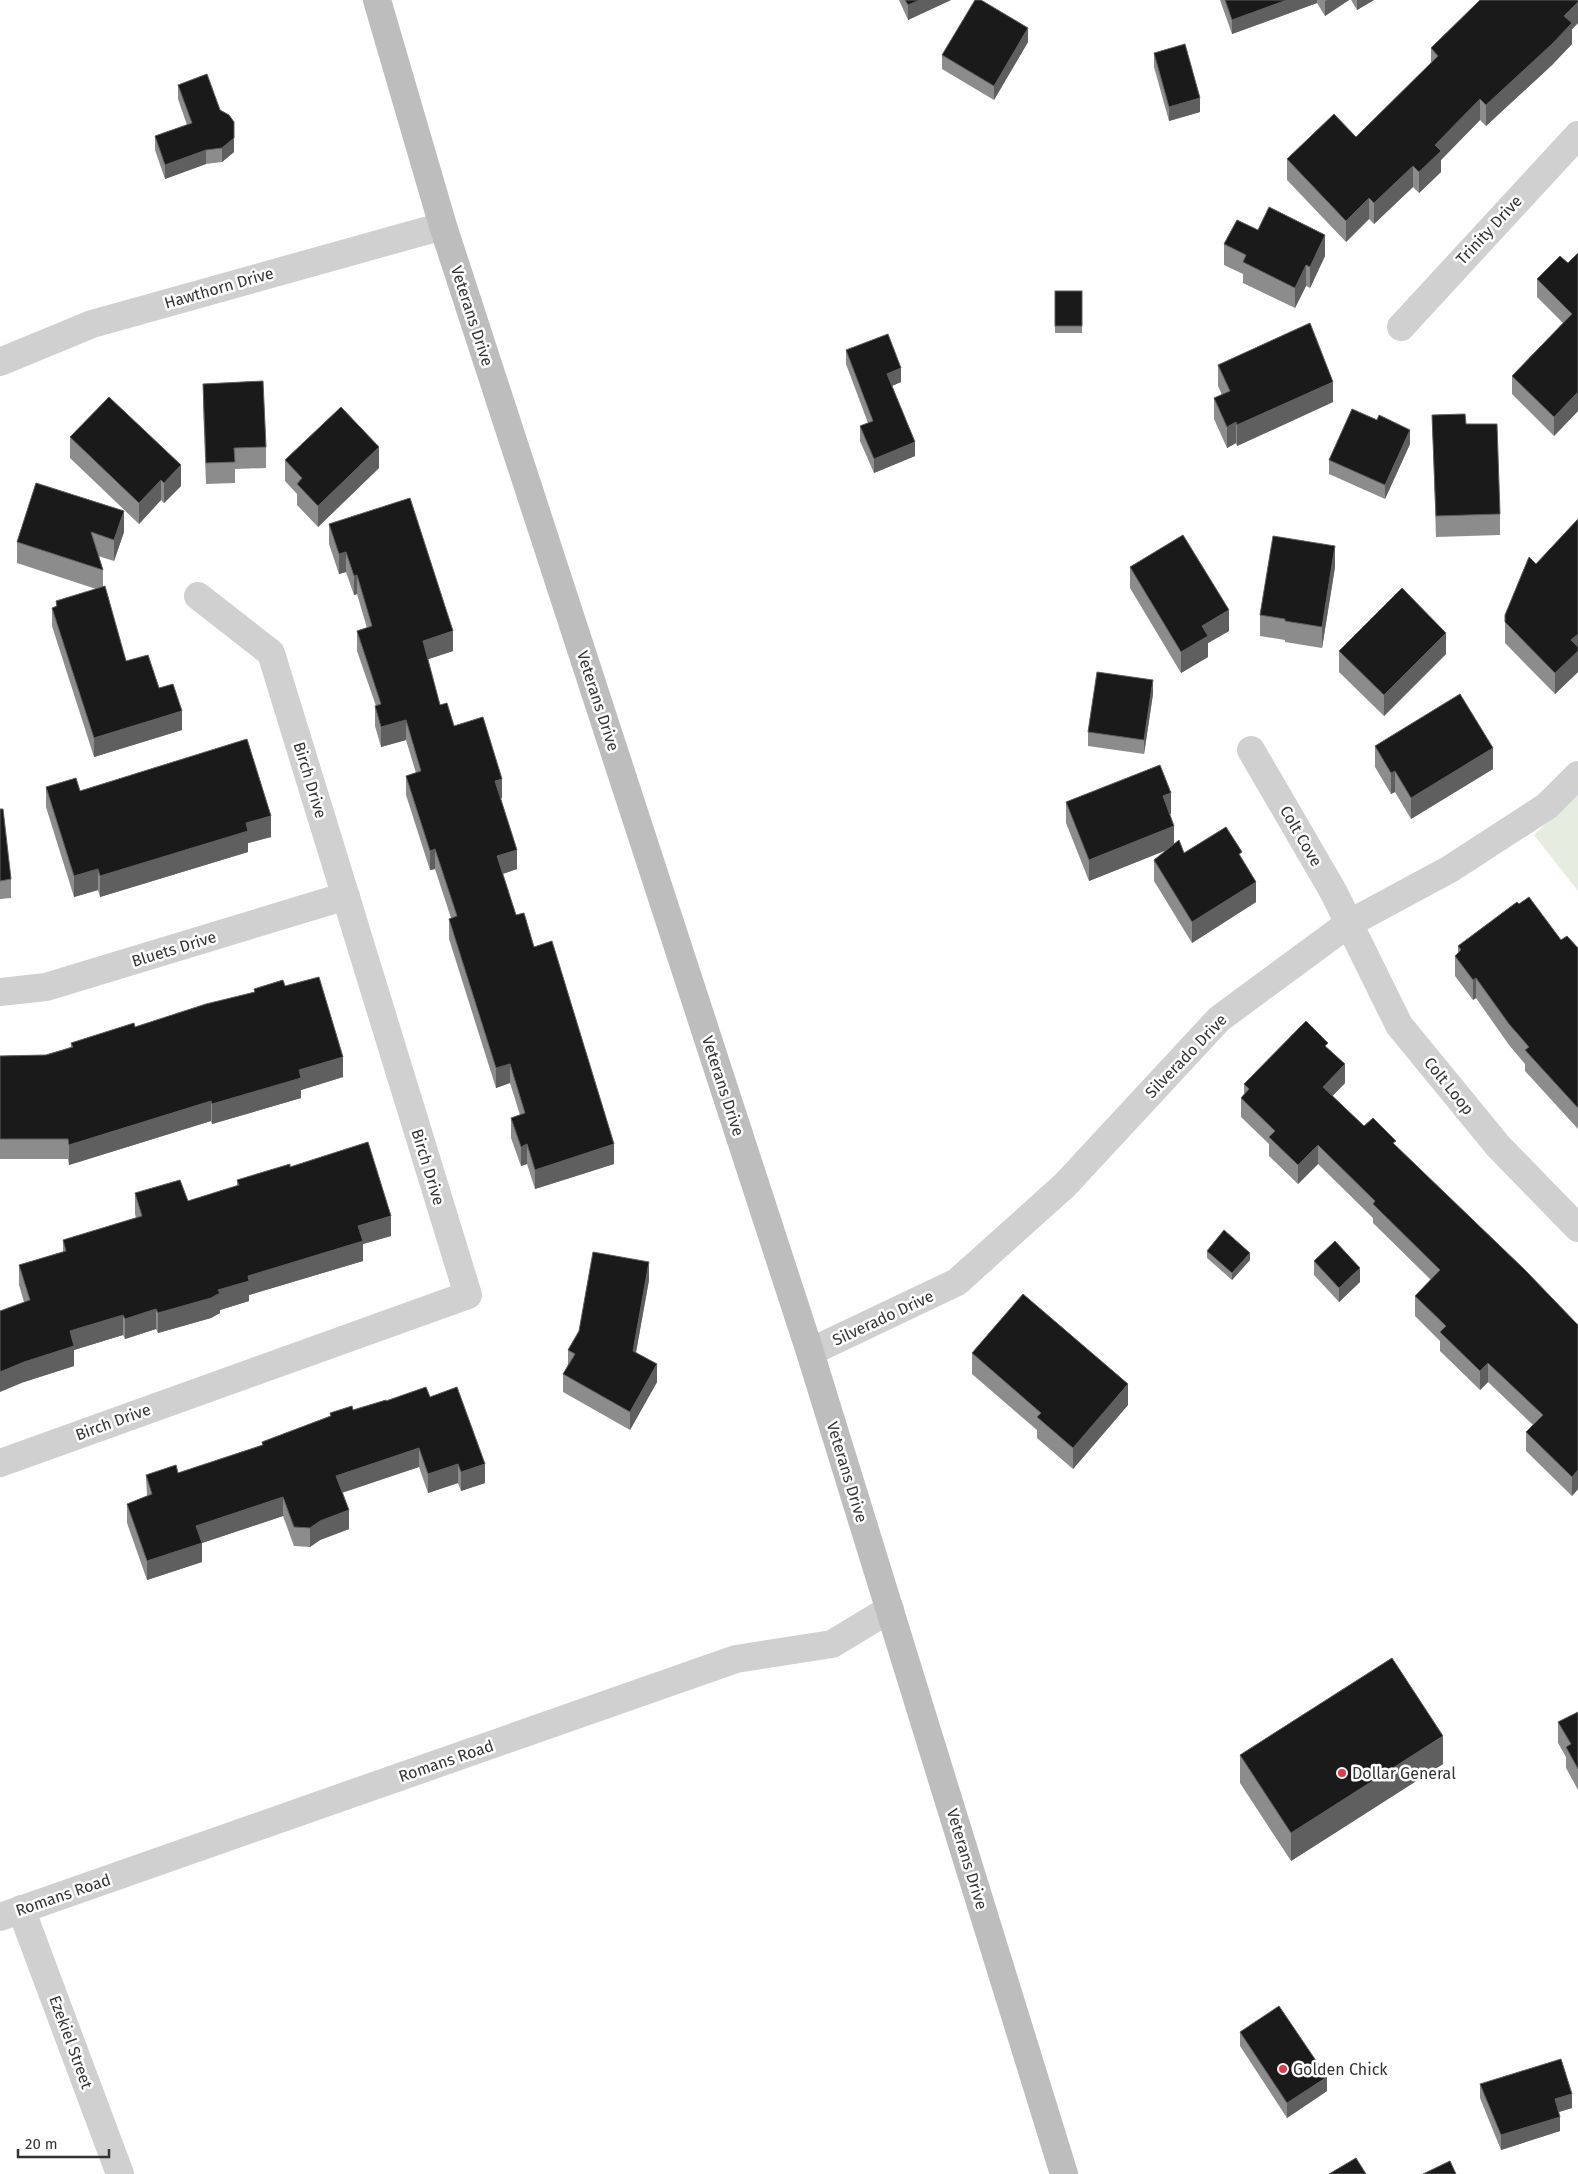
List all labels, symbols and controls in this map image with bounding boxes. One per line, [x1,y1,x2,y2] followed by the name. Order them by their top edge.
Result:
[1452,191,1526,269] street label: Trinity Drive
[162,263,276,313] street label: Hawthorn Drive
[447,263,497,369] street label: Veterans Drive
[573,648,623,754] street label: Veterans Drive
[289,740,331,820] street label: Birch Drive
[1276,802,1326,870] street label: Colt Cove
[129,927,219,971] street label: Bluets Drive
[1141,1010,1231,1102] street label: Silverado Drive
[698,1033,748,1139] street label: Veterans Drive
[1420,1053,1478,1119] street label: Colt Loop
[407,1127,449,1207] street label: Birch Drive
[829,1286,937,1350] street label: Silverado Drive
[73,1400,153,1444] street label: Birch Drive
[823,1419,871,1525] street label: Veterans Drive
[396,1736,496,1786] street label: Romans Road
[1352,1764,1456,1783] place label: Dollar General
[1336,1767,1348,1779] marker: Dollar General
[943,1806,991,1912] street label: Veterans Drive
[13,1870,113,1920] street label: Romans Road
[45,1993,97,2091] street label: Ezekiel Street
[1293,2060,1388,2079] place label: Golden Chick
[1277,2063,1289,2075] marker: Golden Chick
[18,2126,109,2158] scale bar
[25,2135,58,2153] text: 20 m

